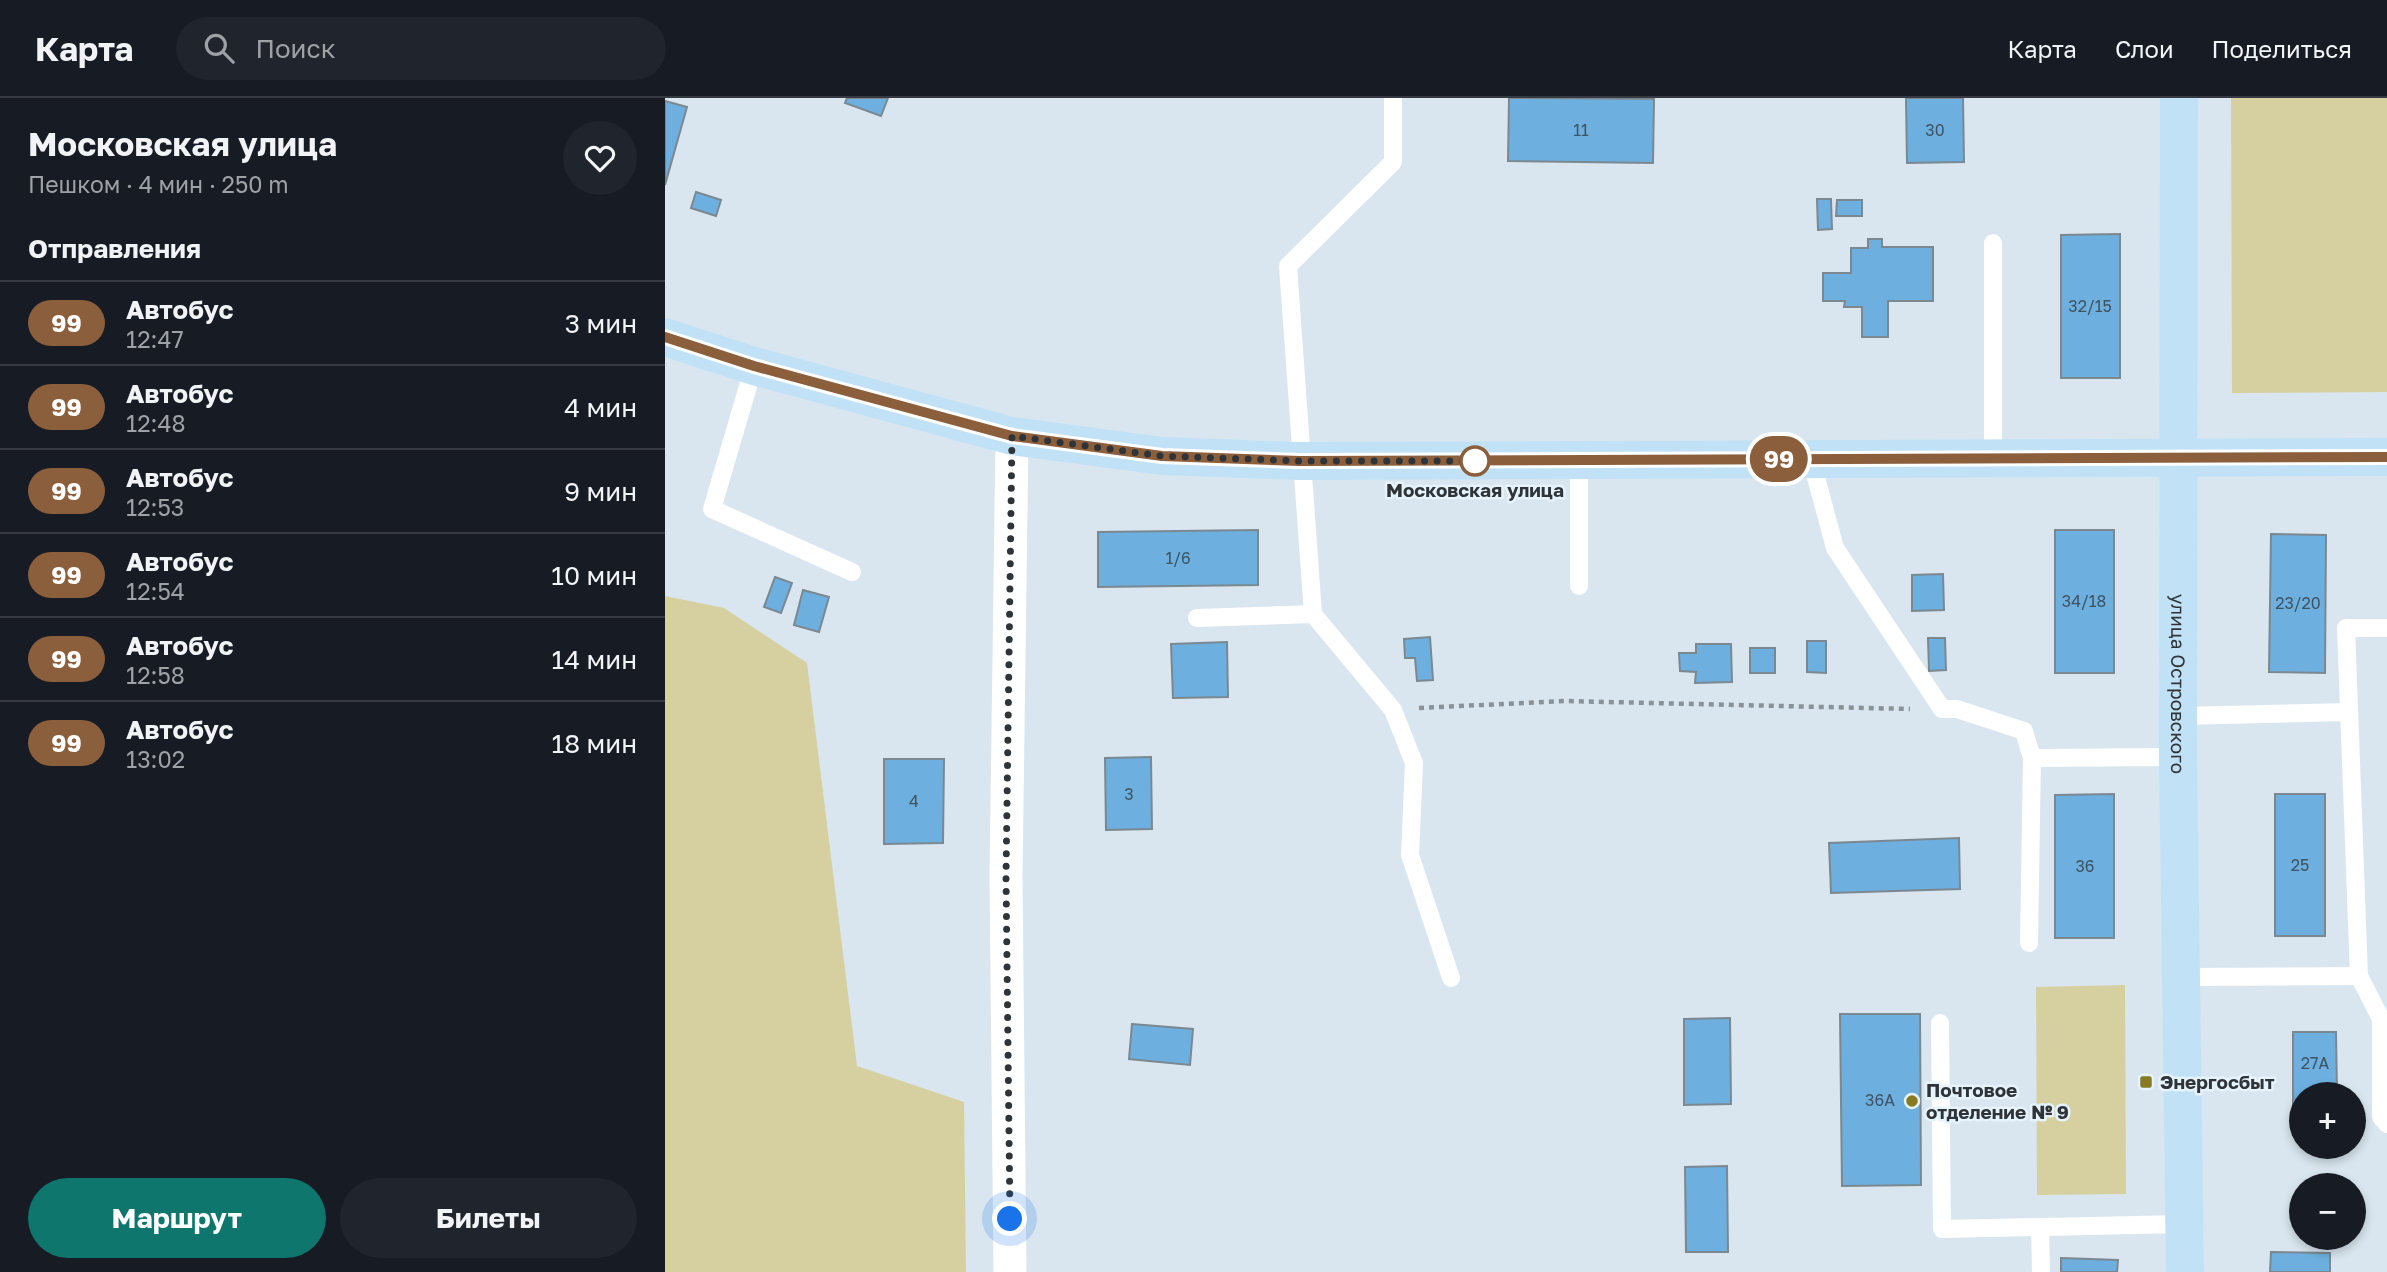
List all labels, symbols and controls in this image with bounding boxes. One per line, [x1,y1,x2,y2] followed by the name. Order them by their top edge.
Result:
[176,17,666,80] search box
[35,29,134,68] text: Карта
[200,29,238,67] icon: search
[256,33,336,64] text: Поиск
[2007,34,2077,63] text: Карта
[2115,34,2174,63] text: Слои
[2212,34,2352,63] text: Поделиться
[1573,120,1589,140] house number: 11
[1925,120,1945,140] house number: 30
[563,121,637,195] button: heart
[28,124,337,163] text: Московская улица
[28,170,289,198] text: Пешком · 4 мин · 250 m
[28,233,201,264] text: Отправления
[126,294,233,325] text: Автобус
[2068,296,2112,316] house number: 32/15
[51,308,82,337] text: 99
[565,308,637,339] text: 3 мин
[126,325,184,353] text: 12:47
[126,378,233,409] text: Автобус
[51,392,82,421] text: 99
[564,392,637,423] text: 4 мин
[126,409,185,437] text: 12:48
[1747,436,1811,482] line badge: 99
[1764,444,1794,473] text: 99
[1460,446,1490,476] marker: Московская улица
[126,462,233,493] text: Автобус
[51,476,82,505] text: 99
[564,476,637,507] text: 9 мин
[1386,478,1564,501] place label: Московская улица
[126,493,184,521] text: 12:53
[126,546,233,577] text: Автобус
[1165,548,1191,568] house number: 1/6
[51,560,82,589] text: 99
[551,560,637,591] text: 10 мин
[126,577,185,605] text: 12:54
[2062,591,2106,611] house number: 34/18
[2275,593,2321,613] house number: 23/20
[2167,594,2190,774] street label: улица Островского
[126,630,233,661] text: Автобус
[51,644,82,673] text: 99
[552,644,637,675] text: 14 мин
[126,661,185,689] text: 12:58
[126,714,233,745] text: Автобус
[51,728,82,757] text: 99
[552,728,637,759] text: 18 мин
[126,745,185,773] text: 13:02
[1124,784,1134,804] house number: 3
[909,791,919,811] house number: 4
[2291,855,2309,875] house number: 25
[2075,856,2095,876] house number: 36
[2301,1053,2330,1073] house number: 27А
[2160,1070,2275,1093] place label: Энергосбыт
[2138,1074,2154,1090] marker: Энергосбыт
[1926,1078,2069,1123] place label: Почтовое отделение № 9
[2289,1082,2366,1250] map controls
[2289,1082,2366,1159] button: +
[1865,1090,1895,1110] house number: 36А
[1904,1093,1920,1109] marker: Почтовое отделение № 9
[2289,1173,2366,1250] button: −
[28,1178,326,1258] button: Маршрут
[340,1178,637,1258] button: Билеты
[992,1201,1027,1236] your location

